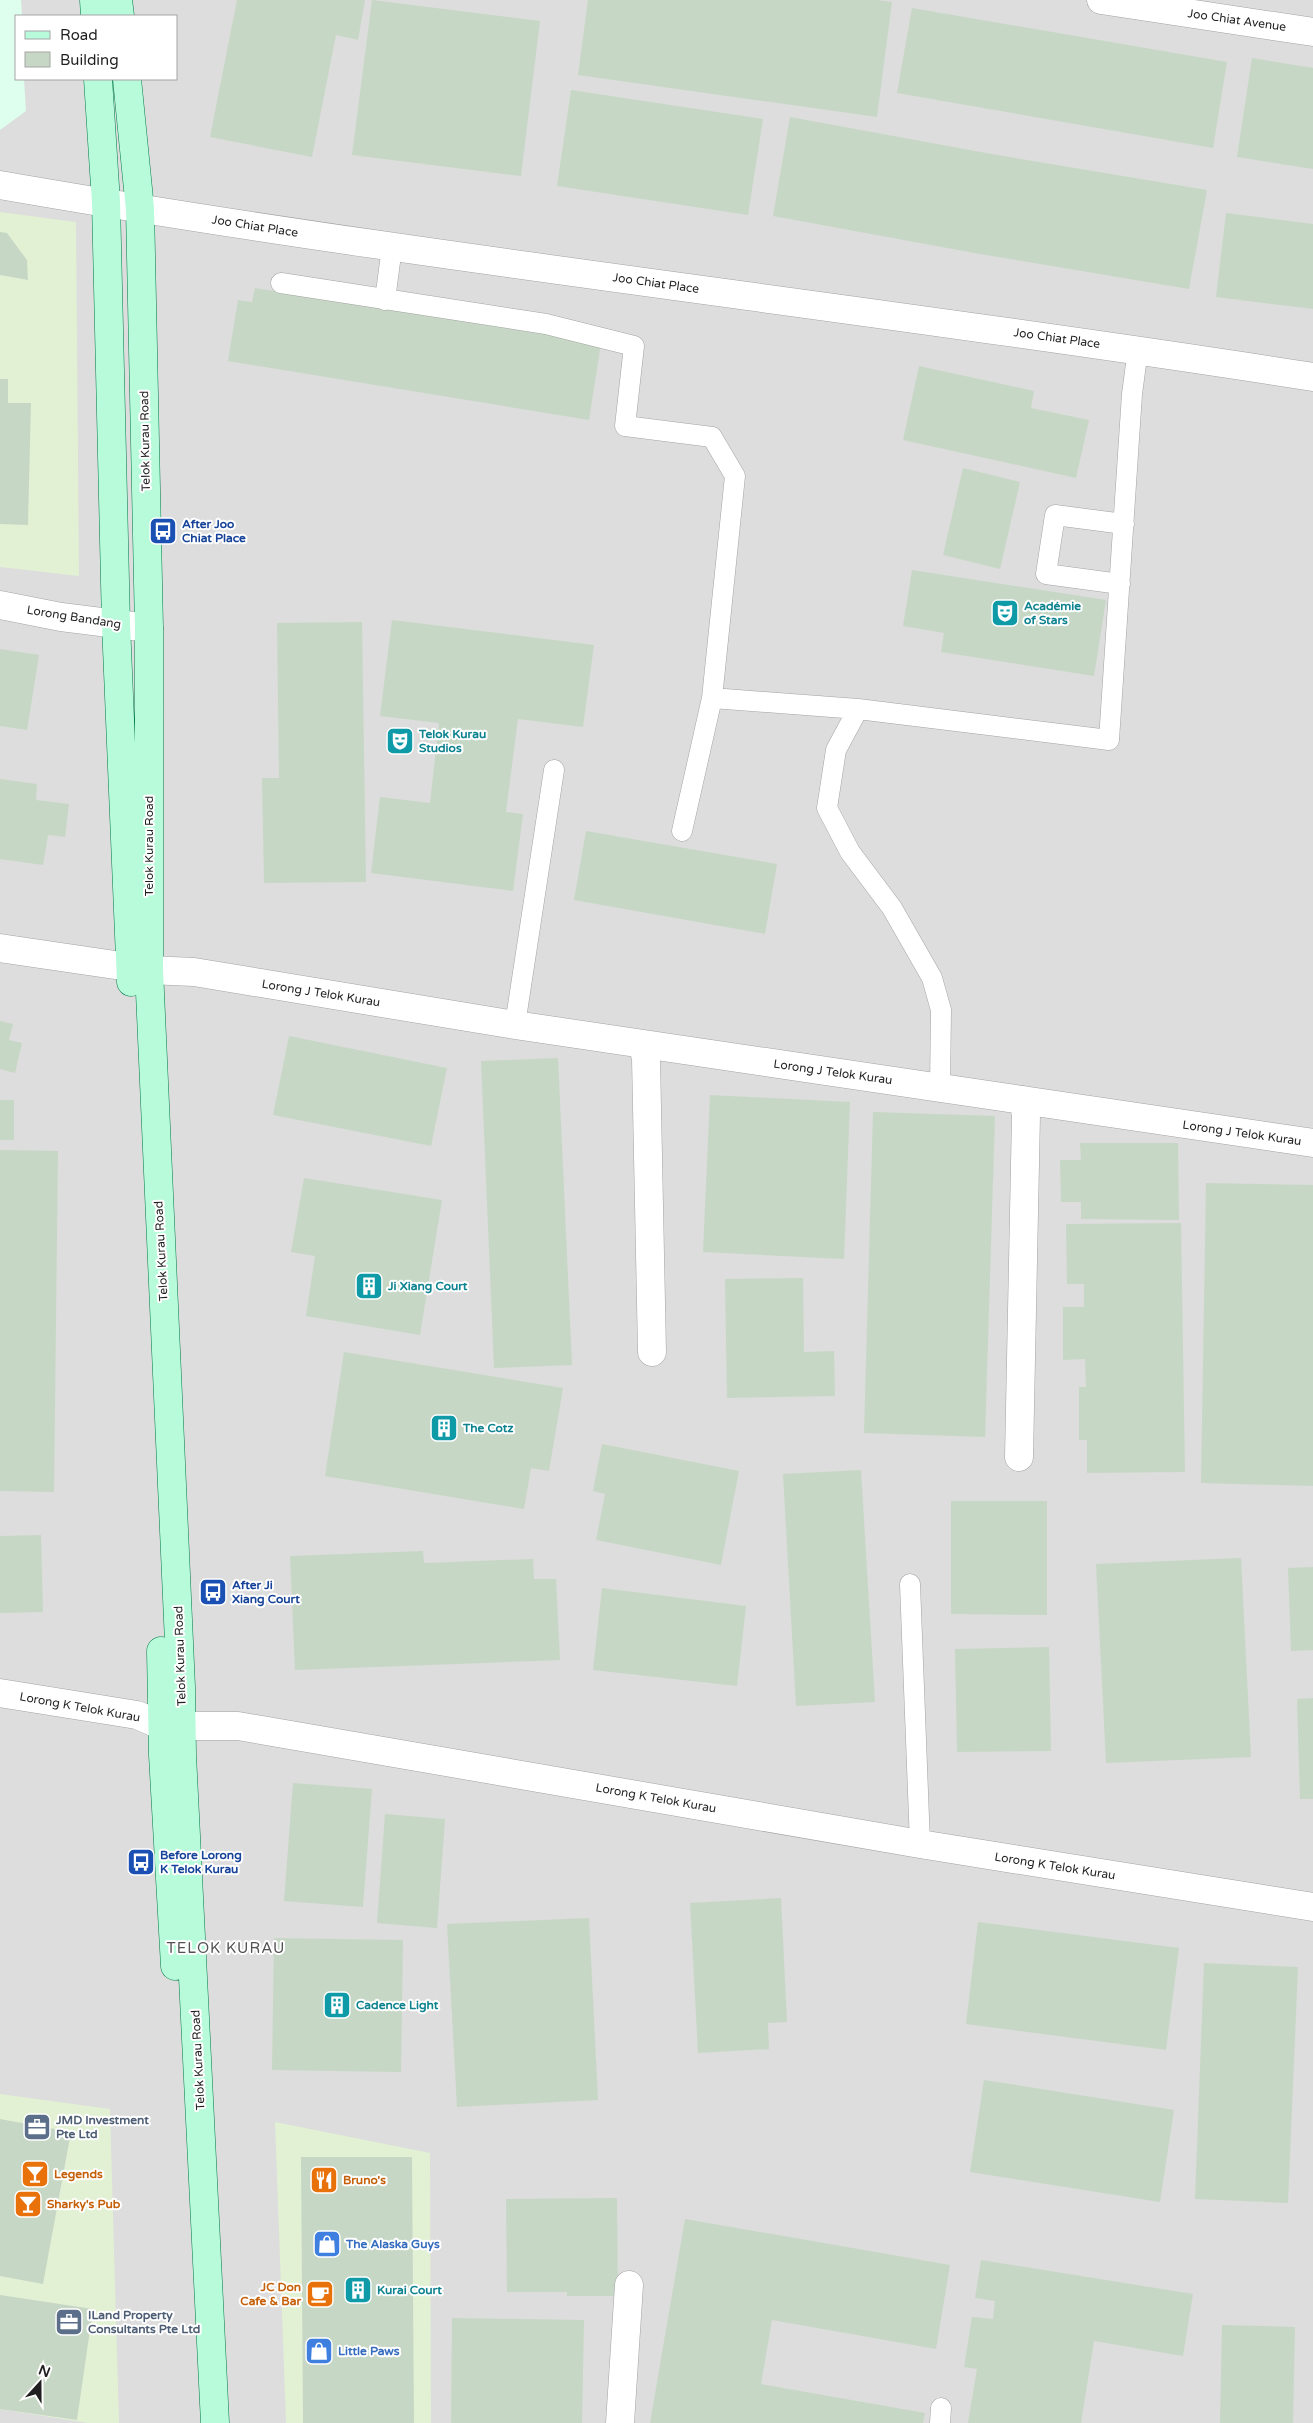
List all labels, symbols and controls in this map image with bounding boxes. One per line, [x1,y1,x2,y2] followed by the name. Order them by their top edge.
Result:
[1187,6,1287,34] street label: Joo Chiat Avenue
[15,15,178,80] legend
[60,26,98,44] text: Road
[60,51,119,69] text: Building
[211,212,299,240] street label: Joo Chiat Place
[612,270,700,296] street label: Joo Chiat Place
[1013,325,1101,351] street label: Joo Chiat Place
[137,391,153,491] street label: Telok Kurau Road
[148,516,178,546] bus stop icon: After Joo Chiat Place
[182,517,246,545] place label: After Joo Chiat Place
[990,598,1020,628] theatre icon: Académie of Stars
[1024,599,1081,627] place label: Académie of Stars
[26,603,122,631] street label: Lorong Bandang
[385,726,415,756] theatre icon: Telok Kurau Studios
[418,727,486,755] place label: Telok Kurau Studios
[142,796,156,896] street label: Telok Kurau Road
[261,977,381,1009] street label: Lorong J Telok Kurau
[773,1057,893,1087] street label: Lorong J Telok Kurau
[1182,1118,1302,1148] street label: Lorong J Telok Kurau
[151,1200,171,1302] street label: Telok Kurau Road
[354,1271,384,1301] building icon: Ji Xiang Court
[387,1279,468,1294] place label: Ji Xiang Court
[429,1413,459,1443] building icon: The Cotz
[462,1421,513,1435] place label: The Cotz
[198,1577,228,1607] bus stop icon: After Ji Xiang Court
[232,1578,300,1607] place label: After Ji Xiang Court
[171,1606,189,1706] street label: Telok Kurau Road
[19,1689,141,1725] street label: Lorong K Telok Kurau
[595,1780,717,1816] street label: Lorong K Telok Kurau
[126,1847,156,1877] bus stop icon: Before Lorong K Telok Kurau
[160,1848,242,1876] place label: Before Lorong K Telok Kurau
[994,1850,1116,1882] street label: Lorong K Telok Kurau
[167,1939,285,1957] district label: TELOK KURAU
[322,1990,352,2020] building icon: Cadence Light
[356,1998,439,2013] place label: Cadence Light
[188,2009,208,2111] street label: Telok Kurau Road
[22,2112,52,2142] office icon: JMD Investment Pte Ltd
[55,2113,149,2141] place label: JMD Investment Pte Ltd
[20,2159,50,2189] bar icon: Legends
[309,2165,339,2195] restaurant icon: Bruno's
[54,2167,103,2182] place label: Legends
[343,2173,386,2187] place label: Bruno's
[13,2189,43,2219] bar icon: Sharky's Pub
[47,2197,121,2212] place label: Sharky's Pub
[312,2229,342,2259] shop icon: The Alaska Guys
[345,2237,440,2252] place label: The Alaska Guys
[343,2275,373,2305] building icon: Kurai Court
[305,2279,335,2309] cafe icon: JC Don Cafe & Bar
[240,2280,301,2308] place label: JC Don Cafe & Bar
[377,2283,442,2297] place label: Kurai Court
[54,2307,84,2337] office icon: ILand Property Consultants Pte Ltd
[88,2308,200,2336] place label: ILand Property Consultants Pte Ltd
[304,2336,334,2366] shop icon: Little Paws
[338,2344,400,2358] place label: Little Paws
[15,2358,65,2408] north arrow
[36,2361,53,2381] text: N

